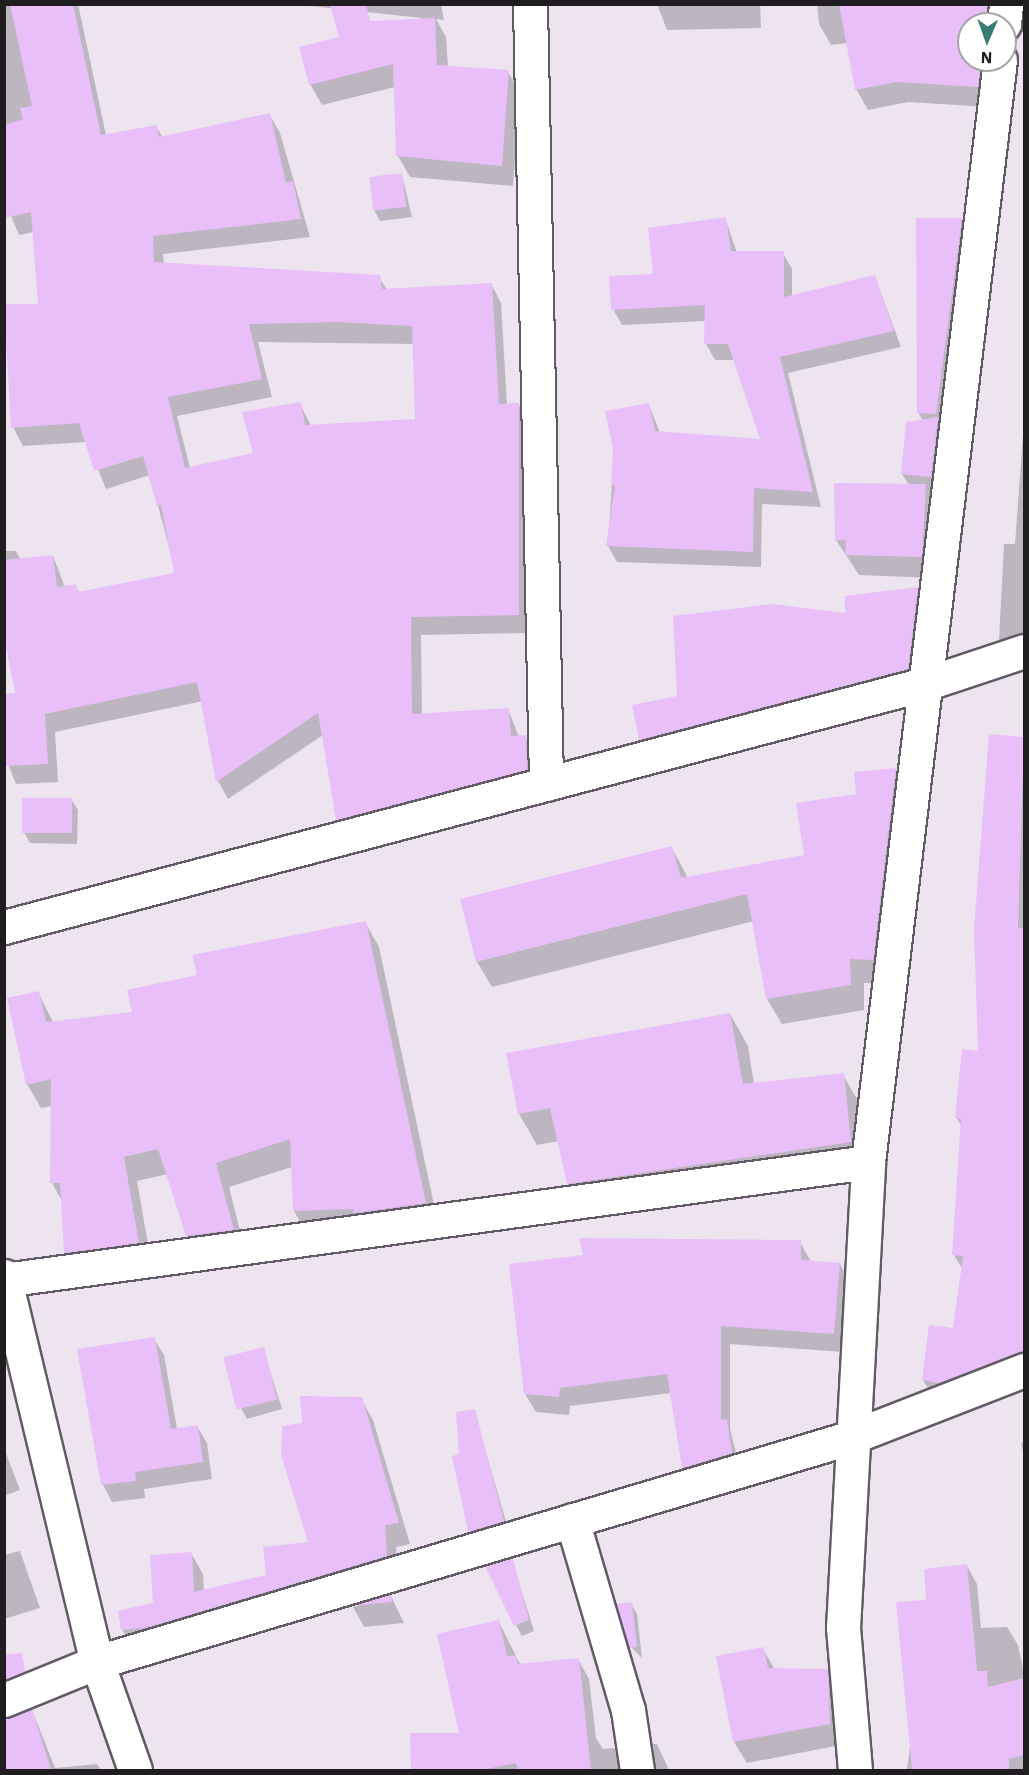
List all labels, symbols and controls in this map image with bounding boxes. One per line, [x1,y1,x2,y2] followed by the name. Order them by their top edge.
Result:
[957,12,1017,72] north arrow
[980,48,993,68] text: N

